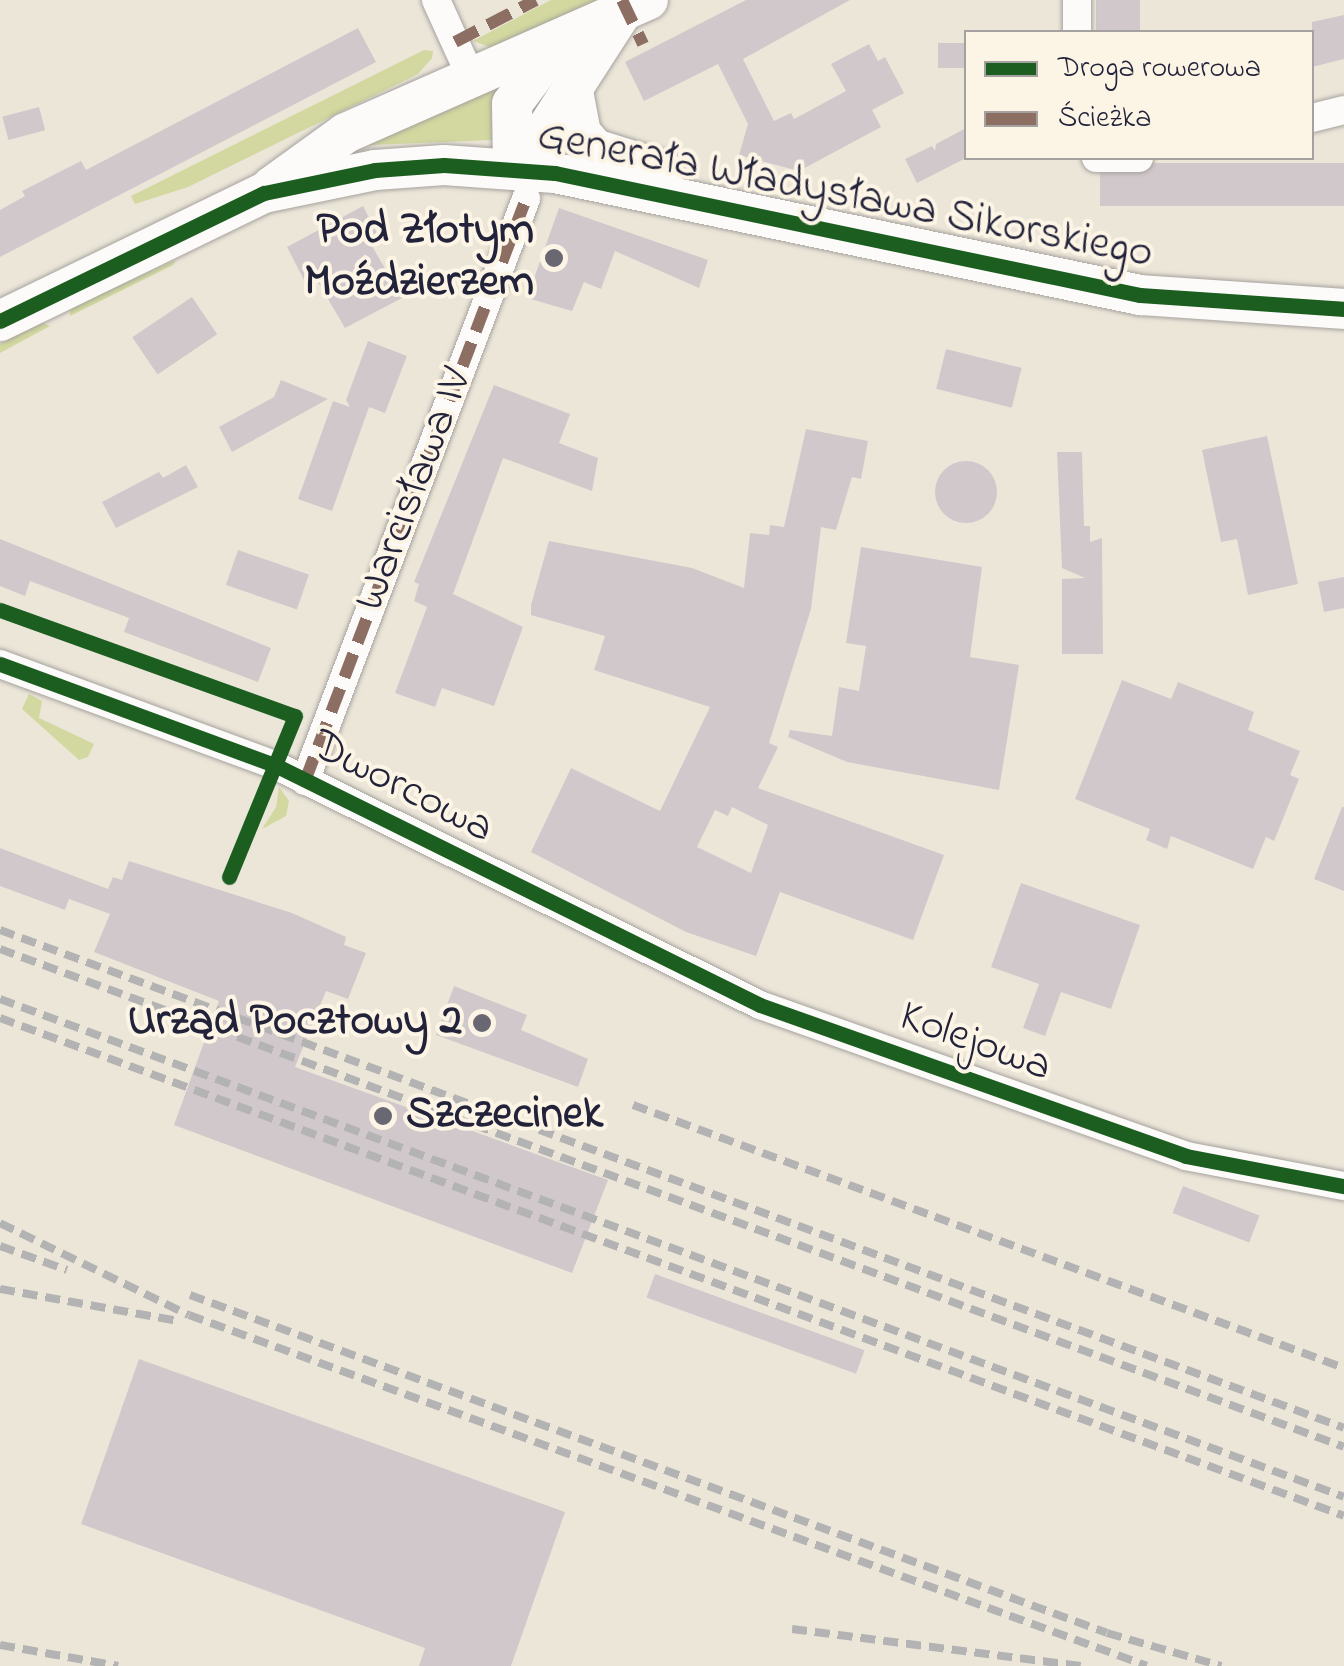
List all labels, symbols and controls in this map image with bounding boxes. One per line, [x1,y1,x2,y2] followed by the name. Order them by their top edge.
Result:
[964,30,1314,160] legend
[1058,47,1261,91] text: Droga rowerowa
[1058,97,1151,141] text: Ścieżka
[533,110,1157,282] street label: Generała Władysława Sikorskiego
[304,205,534,311] place label: Pod Złotym Moździerzem
[543,247,565,269] marker: Pod Złotym Moździerzem
[344,361,486,619] street label: Warcisława IV
[302,719,502,857] street label: Dworcowa
[892,991,1058,1095] street label: Kolejowa
[128,996,462,1050] place label: Urząd Pocztowy 2
[471,1012,493,1034] marker: Urząd Pocztowy 2
[406,1089,603,1143] place label: Szczecinek
[370,1103,396,1129] marker: Szczecinek

